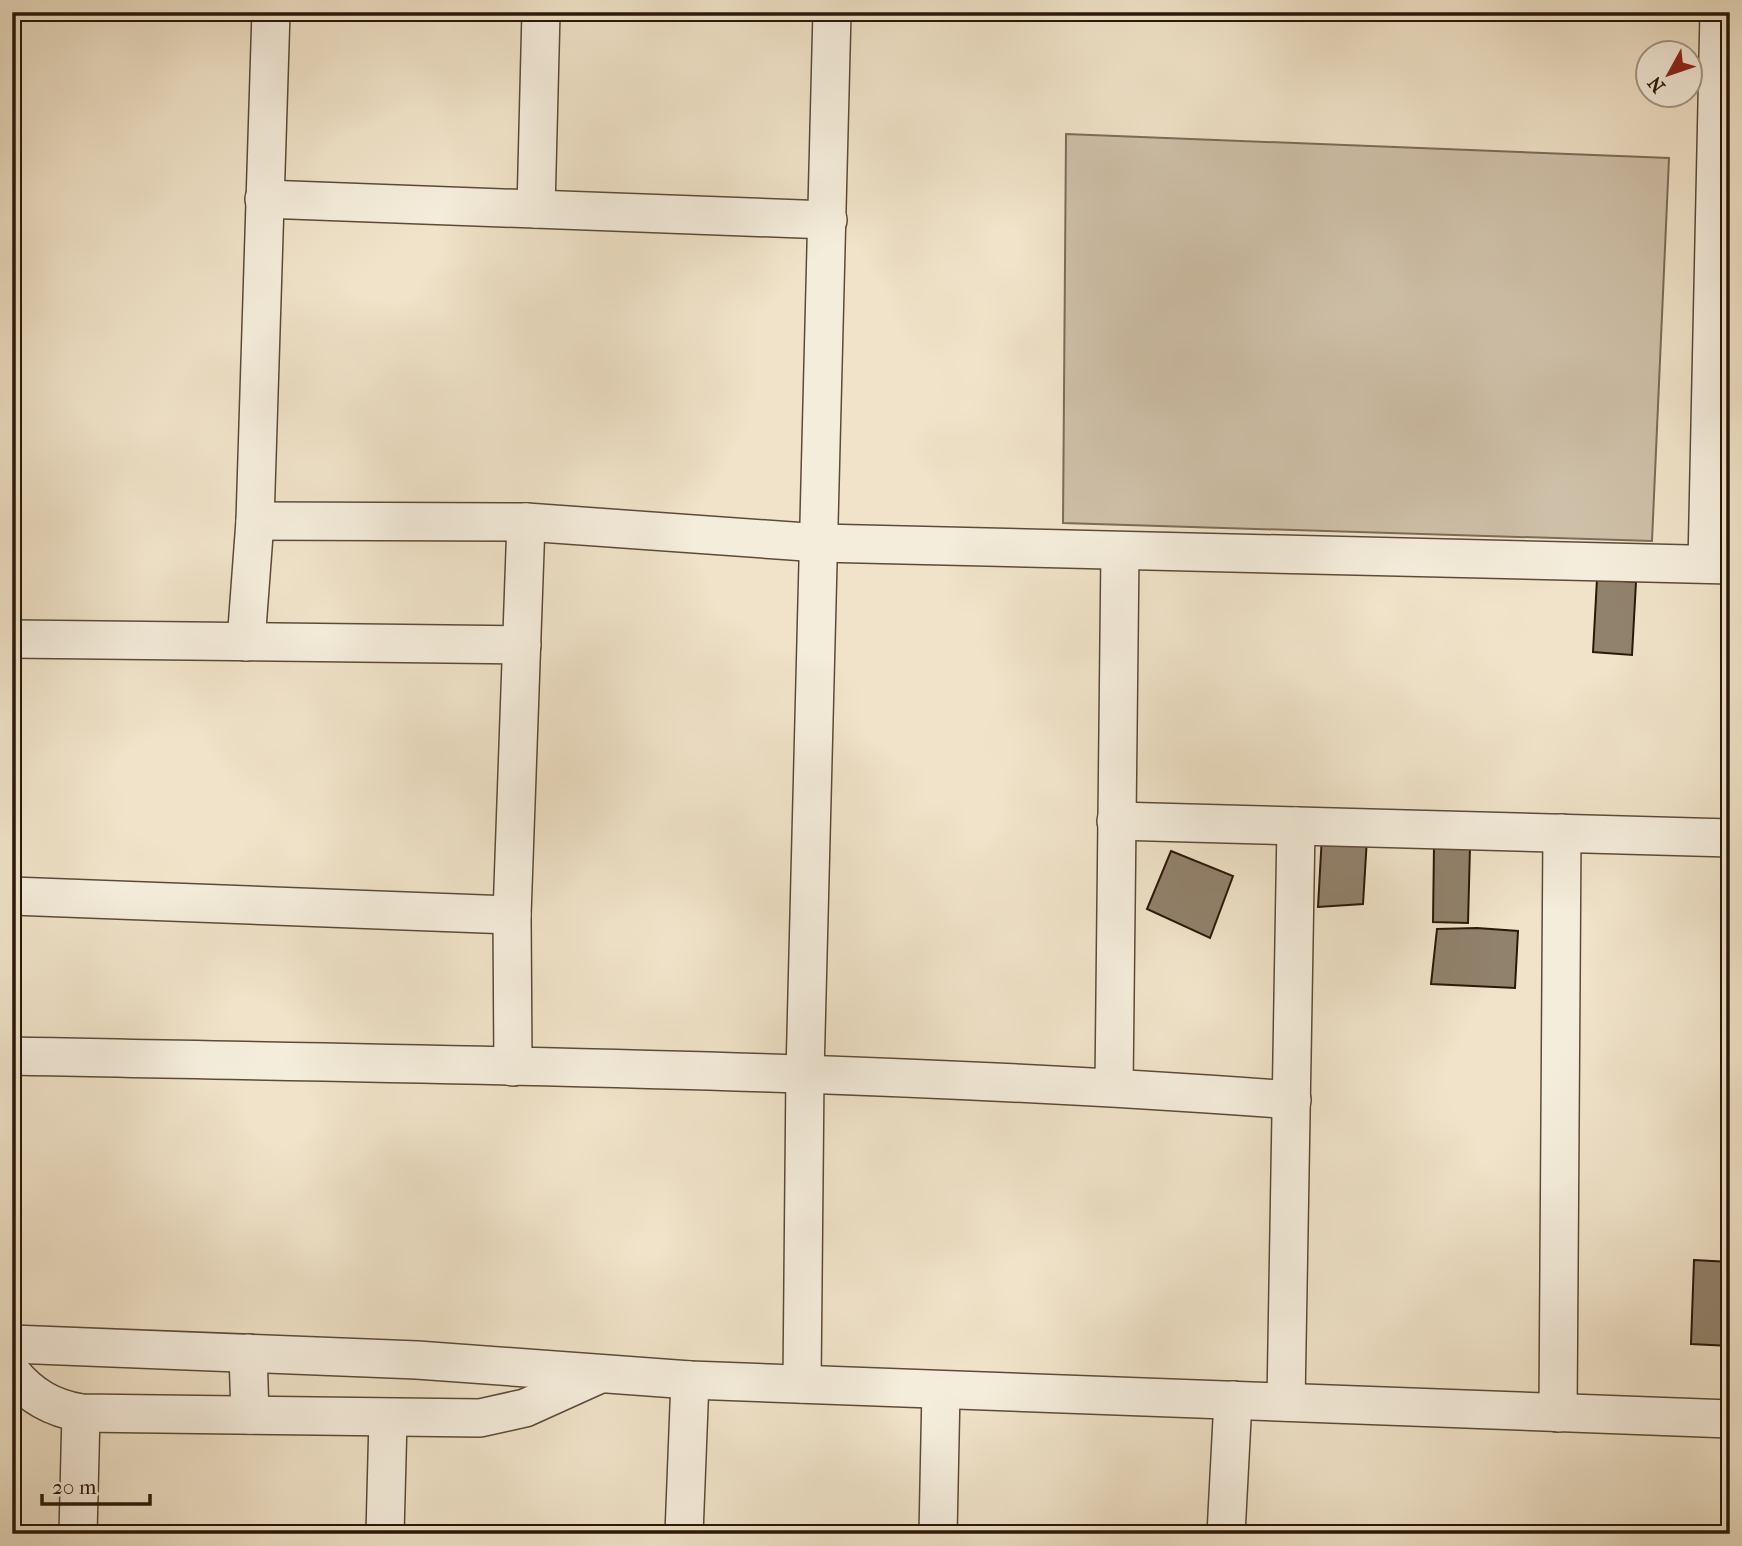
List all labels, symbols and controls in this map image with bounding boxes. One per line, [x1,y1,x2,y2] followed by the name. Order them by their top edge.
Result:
[1634,38,1704,108] north arrow
[1643,71,1670,97] text: N
[42,1462,150,1506] scale bar
[52,1475,97,1499] text: 20 m

